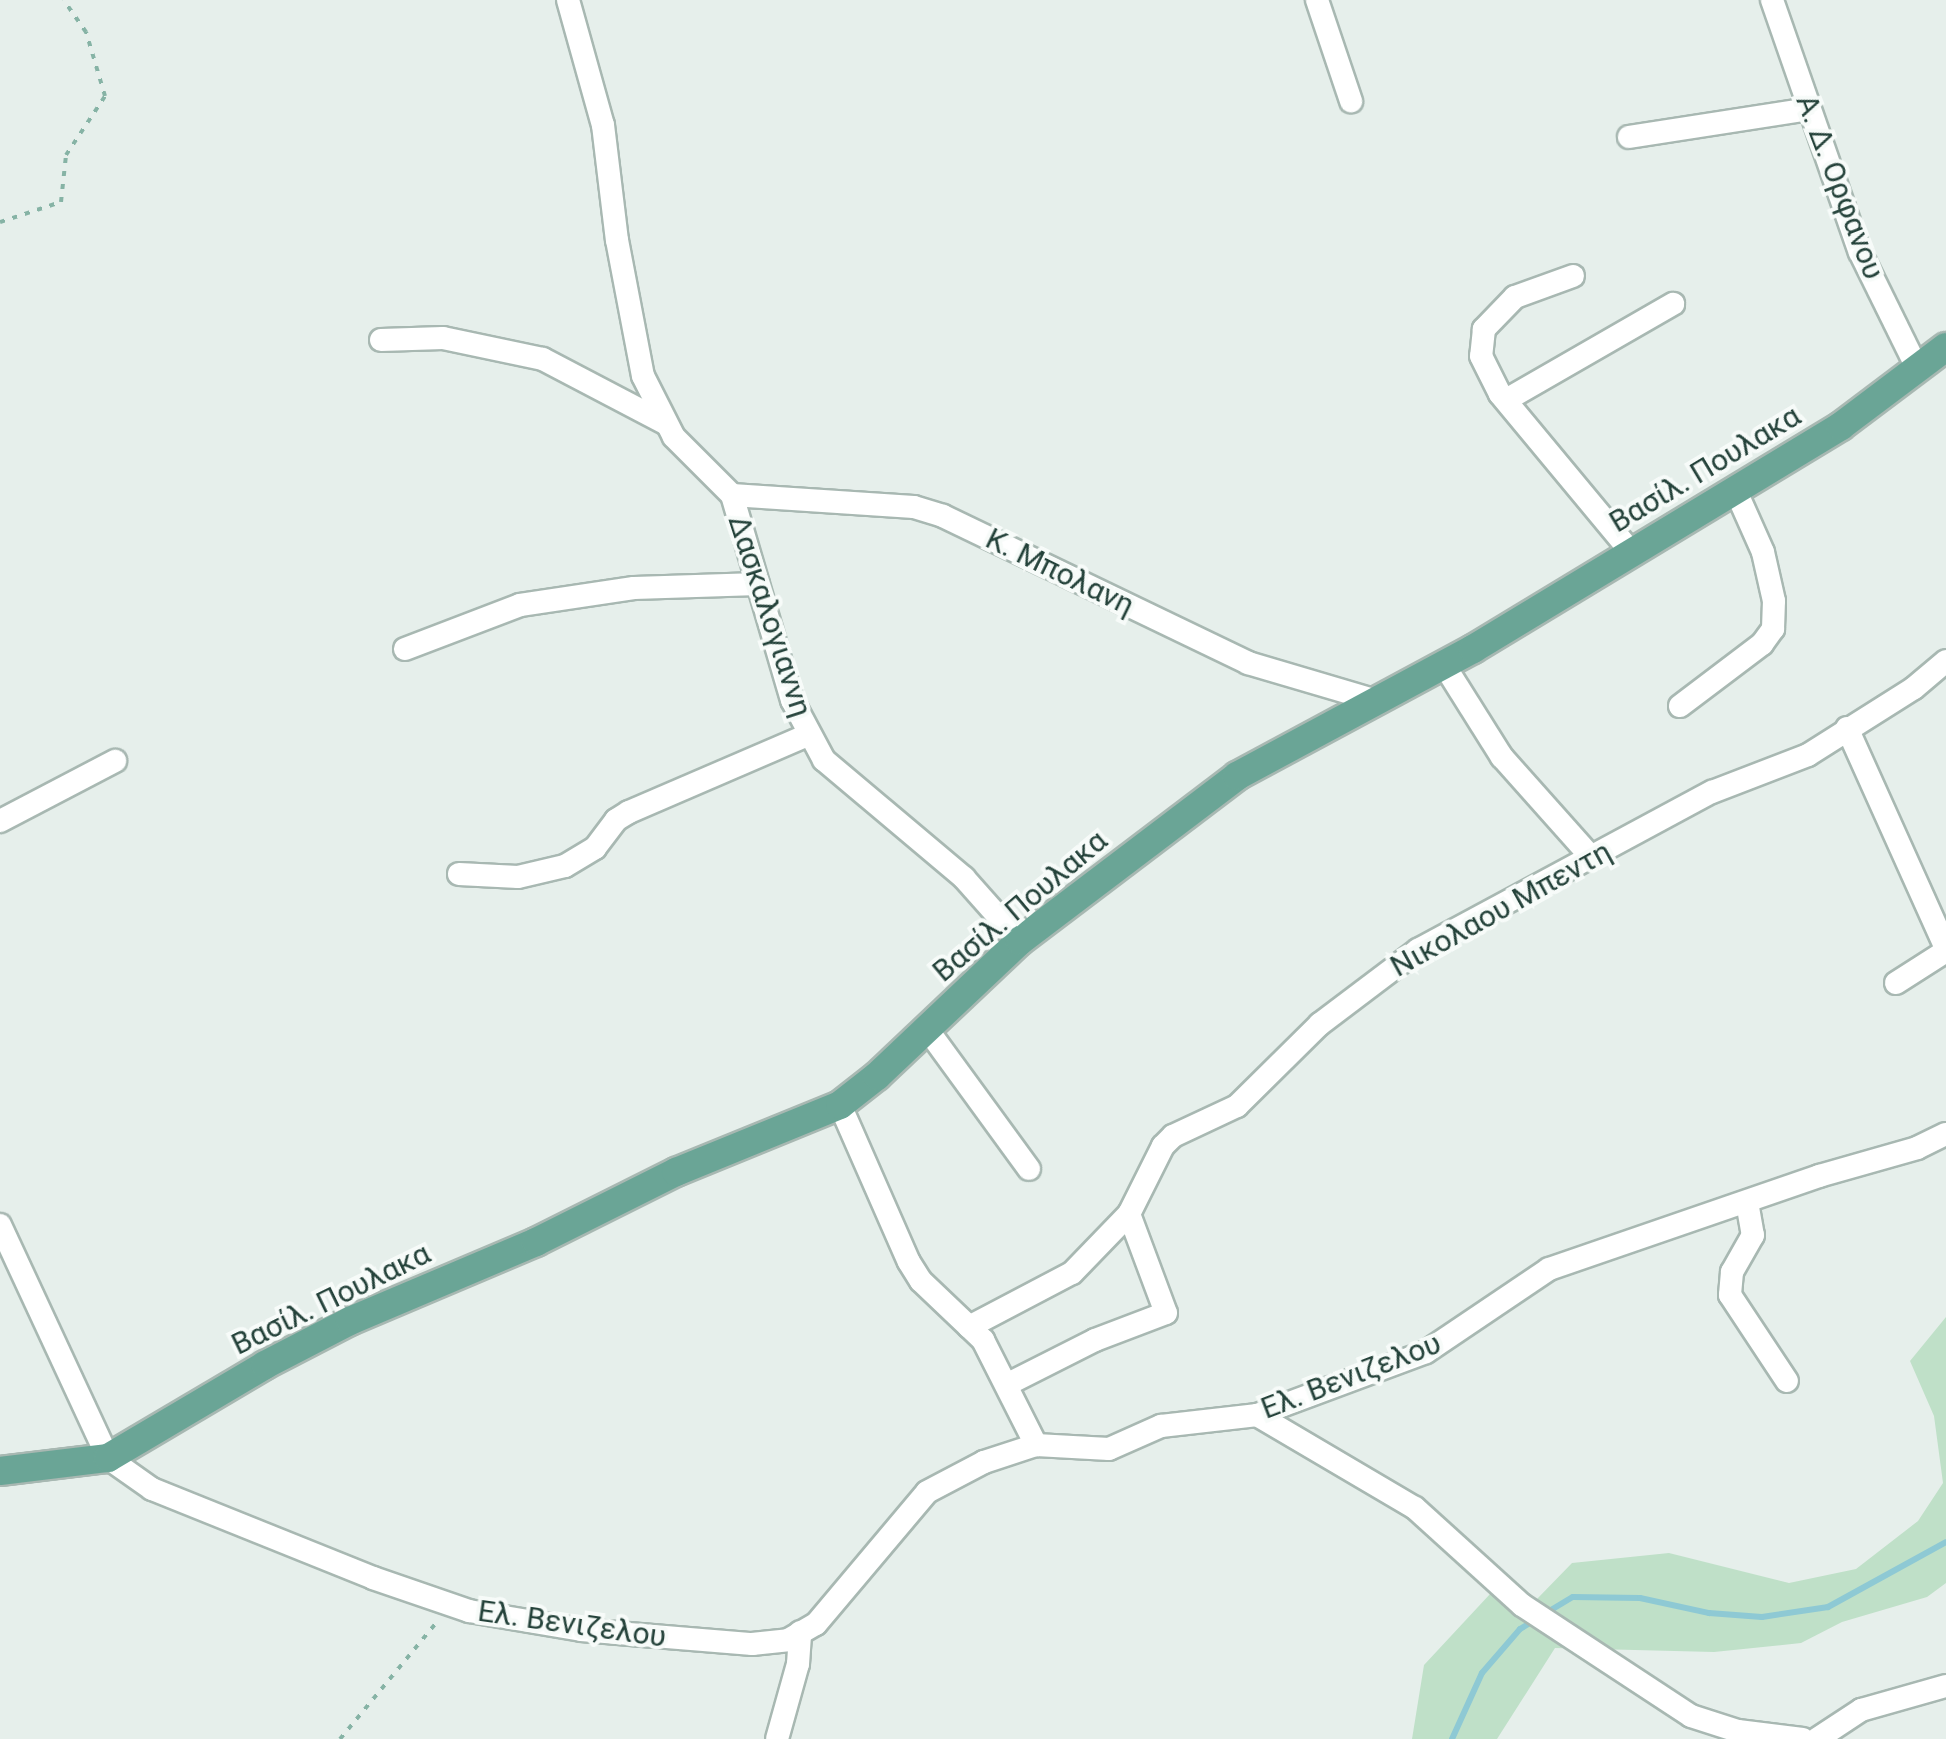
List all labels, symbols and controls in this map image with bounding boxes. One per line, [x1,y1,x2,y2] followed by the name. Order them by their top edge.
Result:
[1788,90,1892,284] street label: Α. Δ. Ορφανου
[1603,398,1807,540] street label: Βασίλ. Πουλακα
[720,511,820,721] street label: Δασκαλογιαννη
[980,521,1140,623] street label: Κ. Μπολανη
[926,823,1114,989] street label: Βασίλ. Πουλακα
[1384,833,1618,985] street label: Νικολαου Μπεντη
[226,1235,436,1363] street label: Βασίλ. Πουλακα
[1256,1325,1446,1427] street label: Ελ. Βενιζελου
[476,1593,668,1655] street label: Ελ. Βενιζελου

